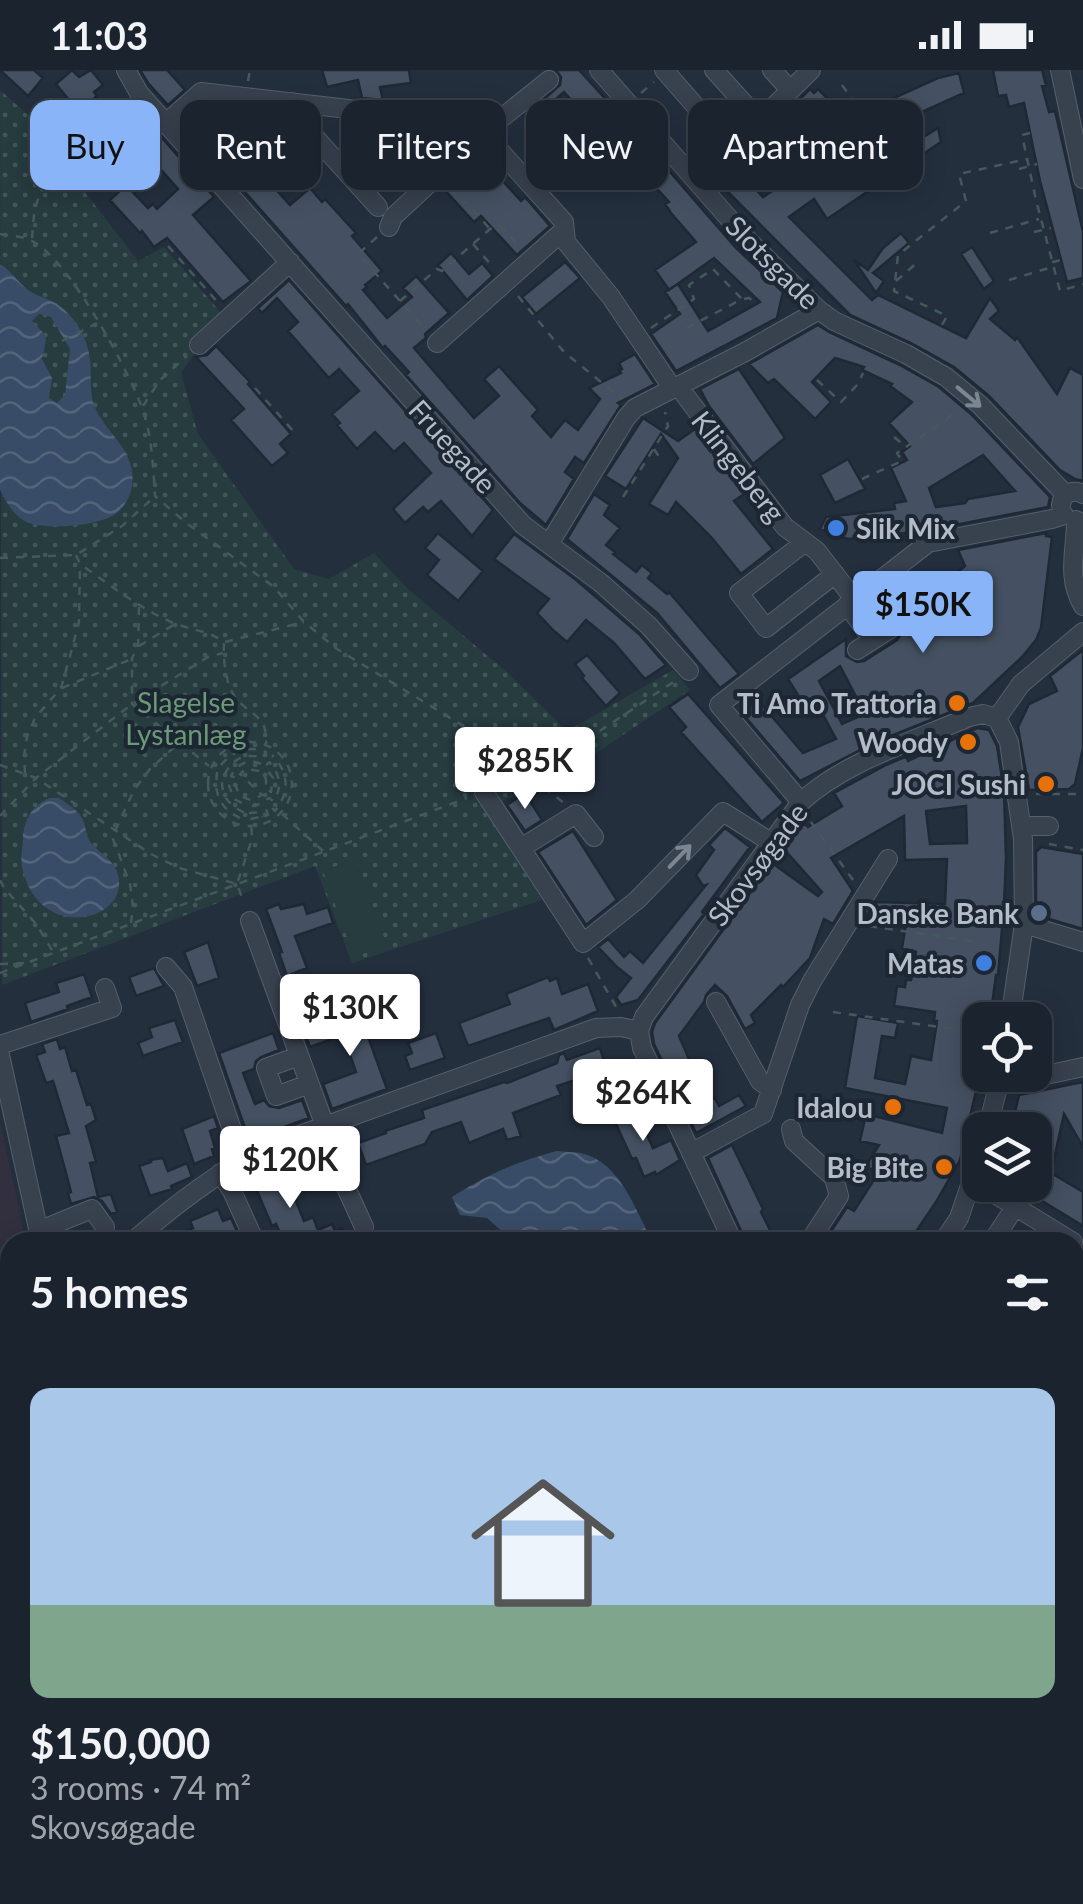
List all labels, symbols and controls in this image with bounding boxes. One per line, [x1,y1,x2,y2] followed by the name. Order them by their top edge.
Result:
[50,12,148,58] text: 11:03
[30,100,160,190] chip: Buy
[180,100,321,190] chip: Rent
[341,100,506,190] chip: Filters
[526,100,668,190] chip: New
[688,100,923,190] chip: Apartment
[719,208,827,316] street label: Slotsgade
[956,385,982,407] one-way arrow
[402,392,504,500] street label: Fruegade
[685,404,793,528] street label: Klingeberg
[856,511,955,545] place label: Slik Mix
[825,517,847,539] marker: Slik Mix
[853,571,993,656] pin: $150K
[875,584,971,623] text: $150K
[125,685,247,751] park label: Slagelse Lystanlæg
[737,686,937,720] place label: Ti Amo Trattoria
[946,692,968,714] marker: Ti Amo Trattoria
[857,725,948,759] place label: Woody
[455,727,595,812] pin: $285K
[957,731,979,753] marker: Woody
[477,740,573,779] text: $285K
[892,767,1026,801] place label: JOCI Sushi
[1035,773,1057,795] marker: JOCI Sushi
[700,796,814,932] street label: Skovsøgade
[668,844,692,868] one-way arrow
[857,896,1019,930] place label: Danske Bank
[1028,902,1050,924] marker: Danske Bank
[887,946,964,980] place label: Matas
[973,952,995,974] marker: Matas
[280,974,420,1059] pin: $130K
[302,987,398,1026] text: $130K
[962,1002,1052,1202] map controls
[962,1002,1052,1092] button: locate
[573,1059,713,1144] pin: $264K
[595,1072,691,1111] text: $264K
[796,1090,873,1124] place label: Idalou
[882,1096,904,1118] marker: Idalou
[962,1112,1052,1202] button: layers
[220,1126,360,1211] pin: $120K
[242,1139,338,1178] text: $120K
[827,1150,924,1184] place label: Big Bite
[933,1156,955,1178] marker: Big Bite
[1000,1265,1055,1320] icon: filters
[30,1267,188,1317] text: 5 homes
[453,1453,633,1633] icon: home
[30,1718,210,1768] text: $150,000
[30,1768,251,1807] text: 3 rooms · 74 m²
[30,1807,196,1846] text: Skovsøgade

